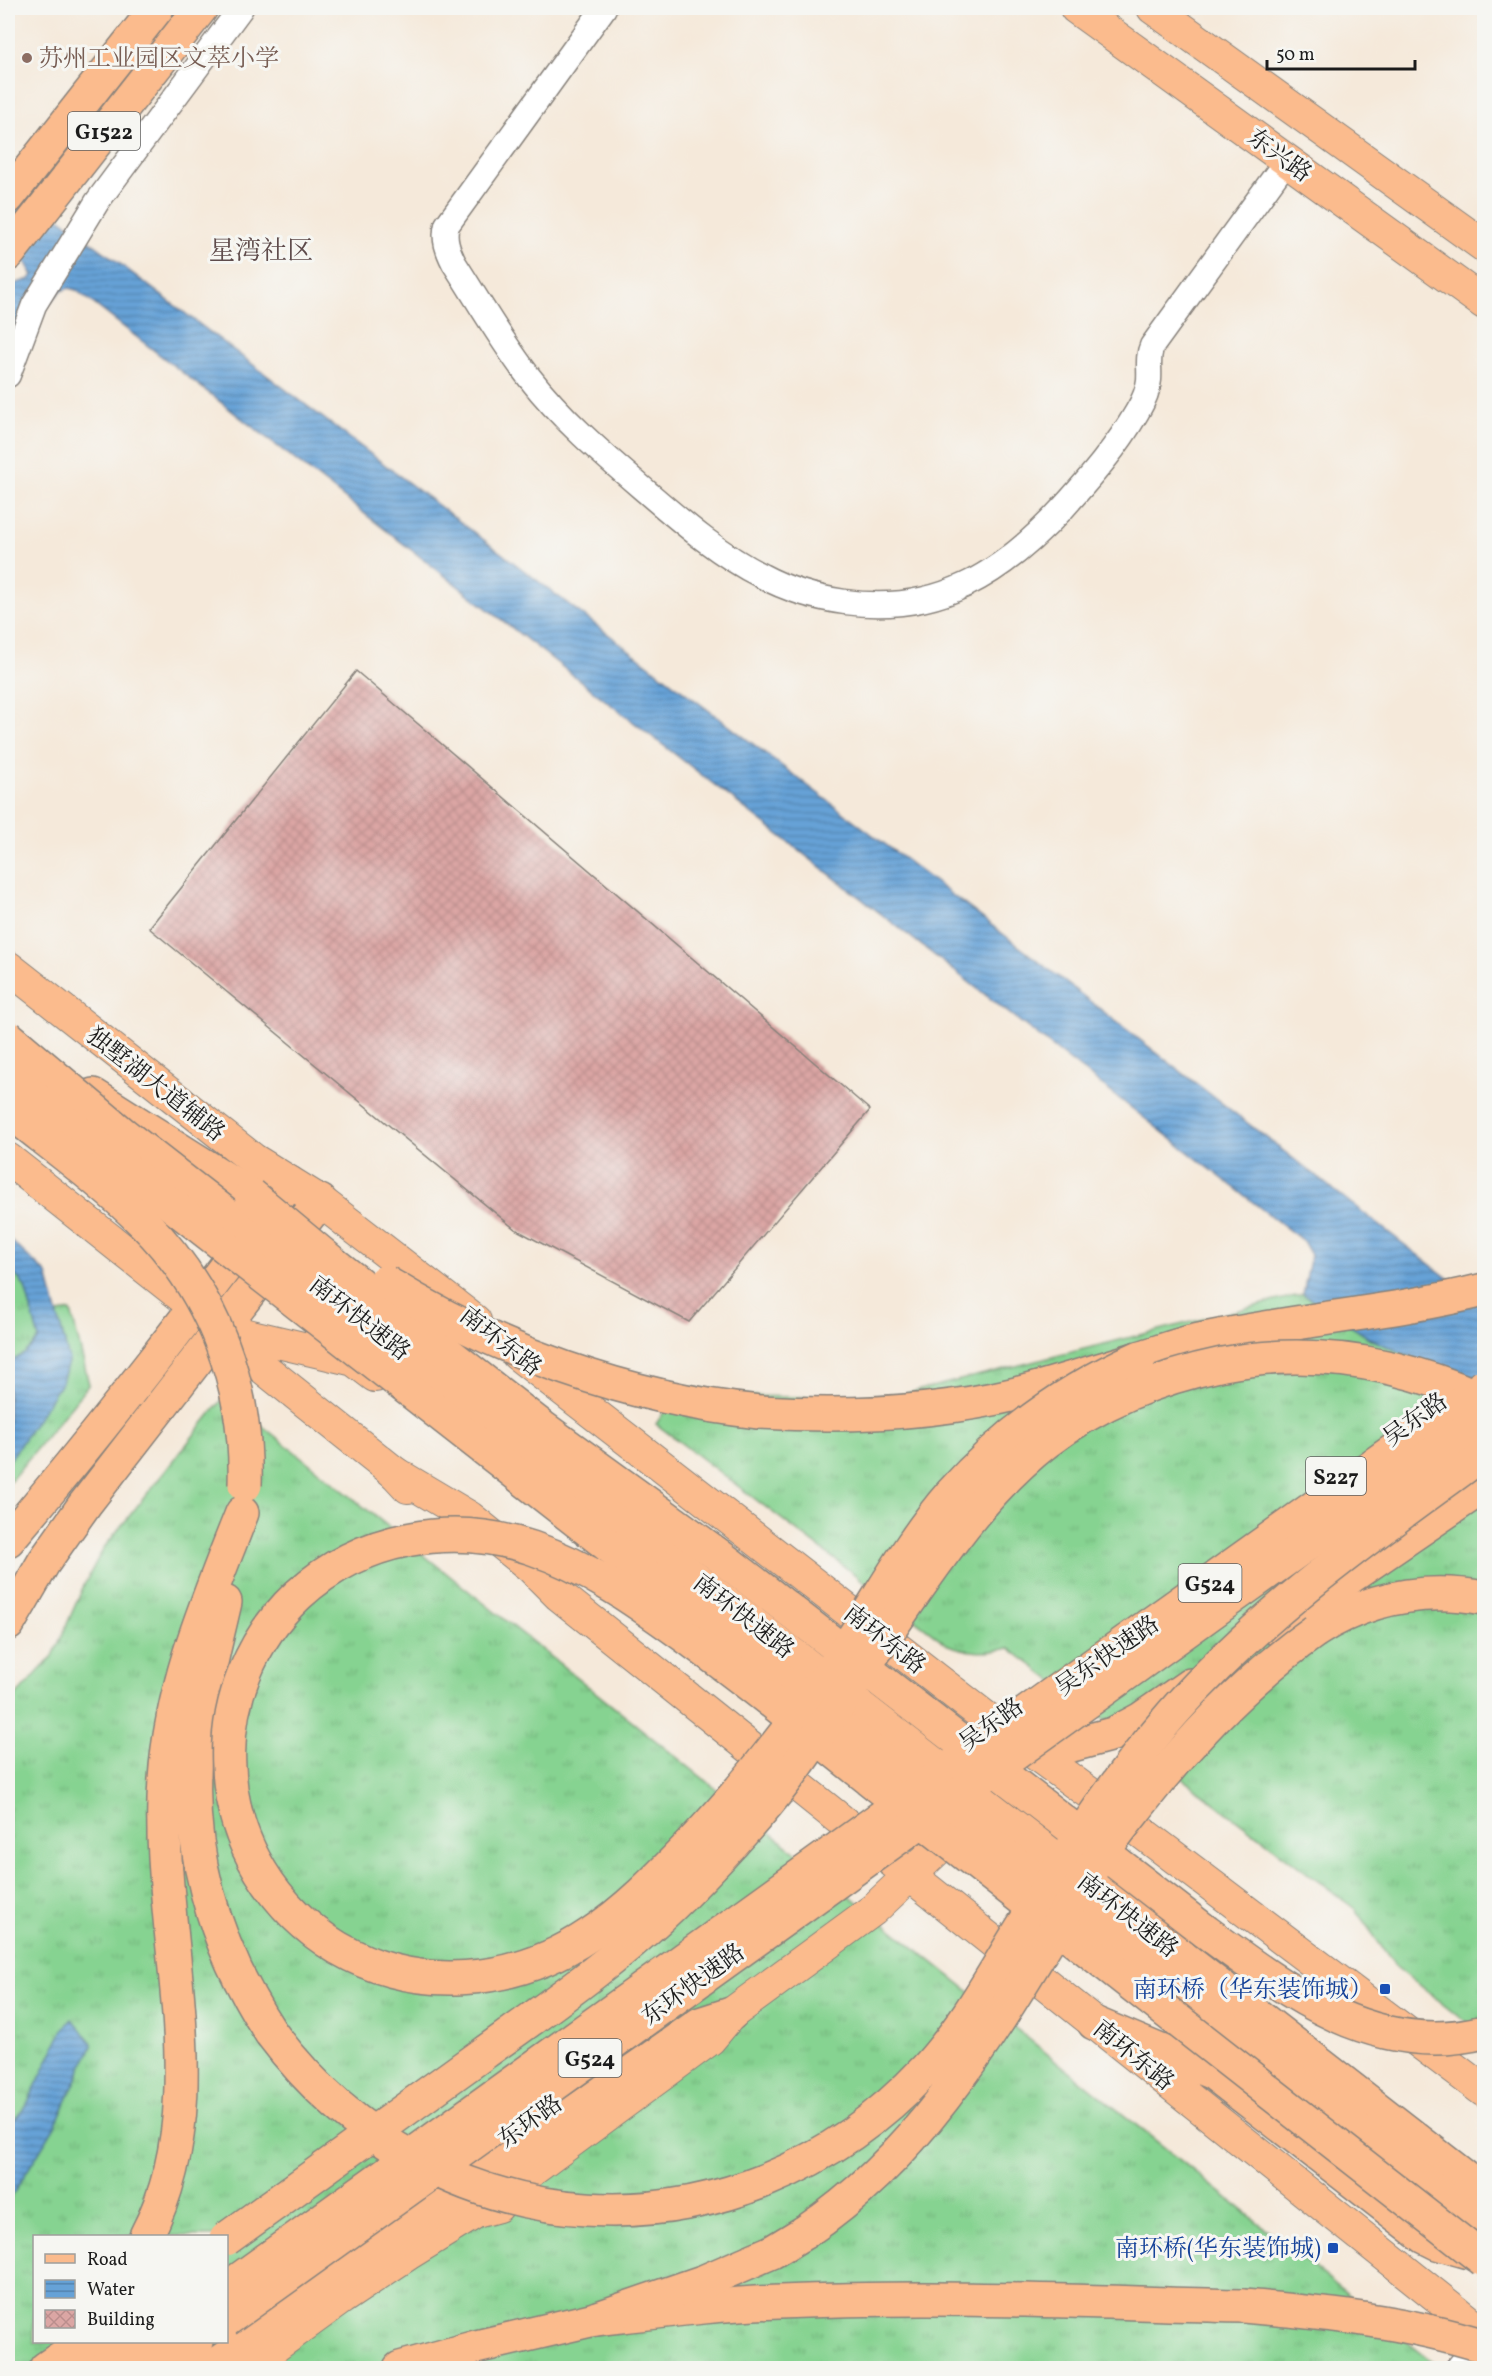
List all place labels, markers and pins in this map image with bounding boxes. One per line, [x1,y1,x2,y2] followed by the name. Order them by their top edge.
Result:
[39,43,279,77] place label: 苏州工业园区文萃小学
[20,51,34,65] marker: 苏州工业园区文萃小学
[1133,1974,1373,2008] place label: 南环桥（华东装饰城）
[1378,1982,1392,1996] marker: 南环桥（华东装饰城）
[1115,2233,1321,2267] place label: 南环桥(华东装饰城)
[1326,2241,1340,2255] marker: 南环桥(华东装饰城)

